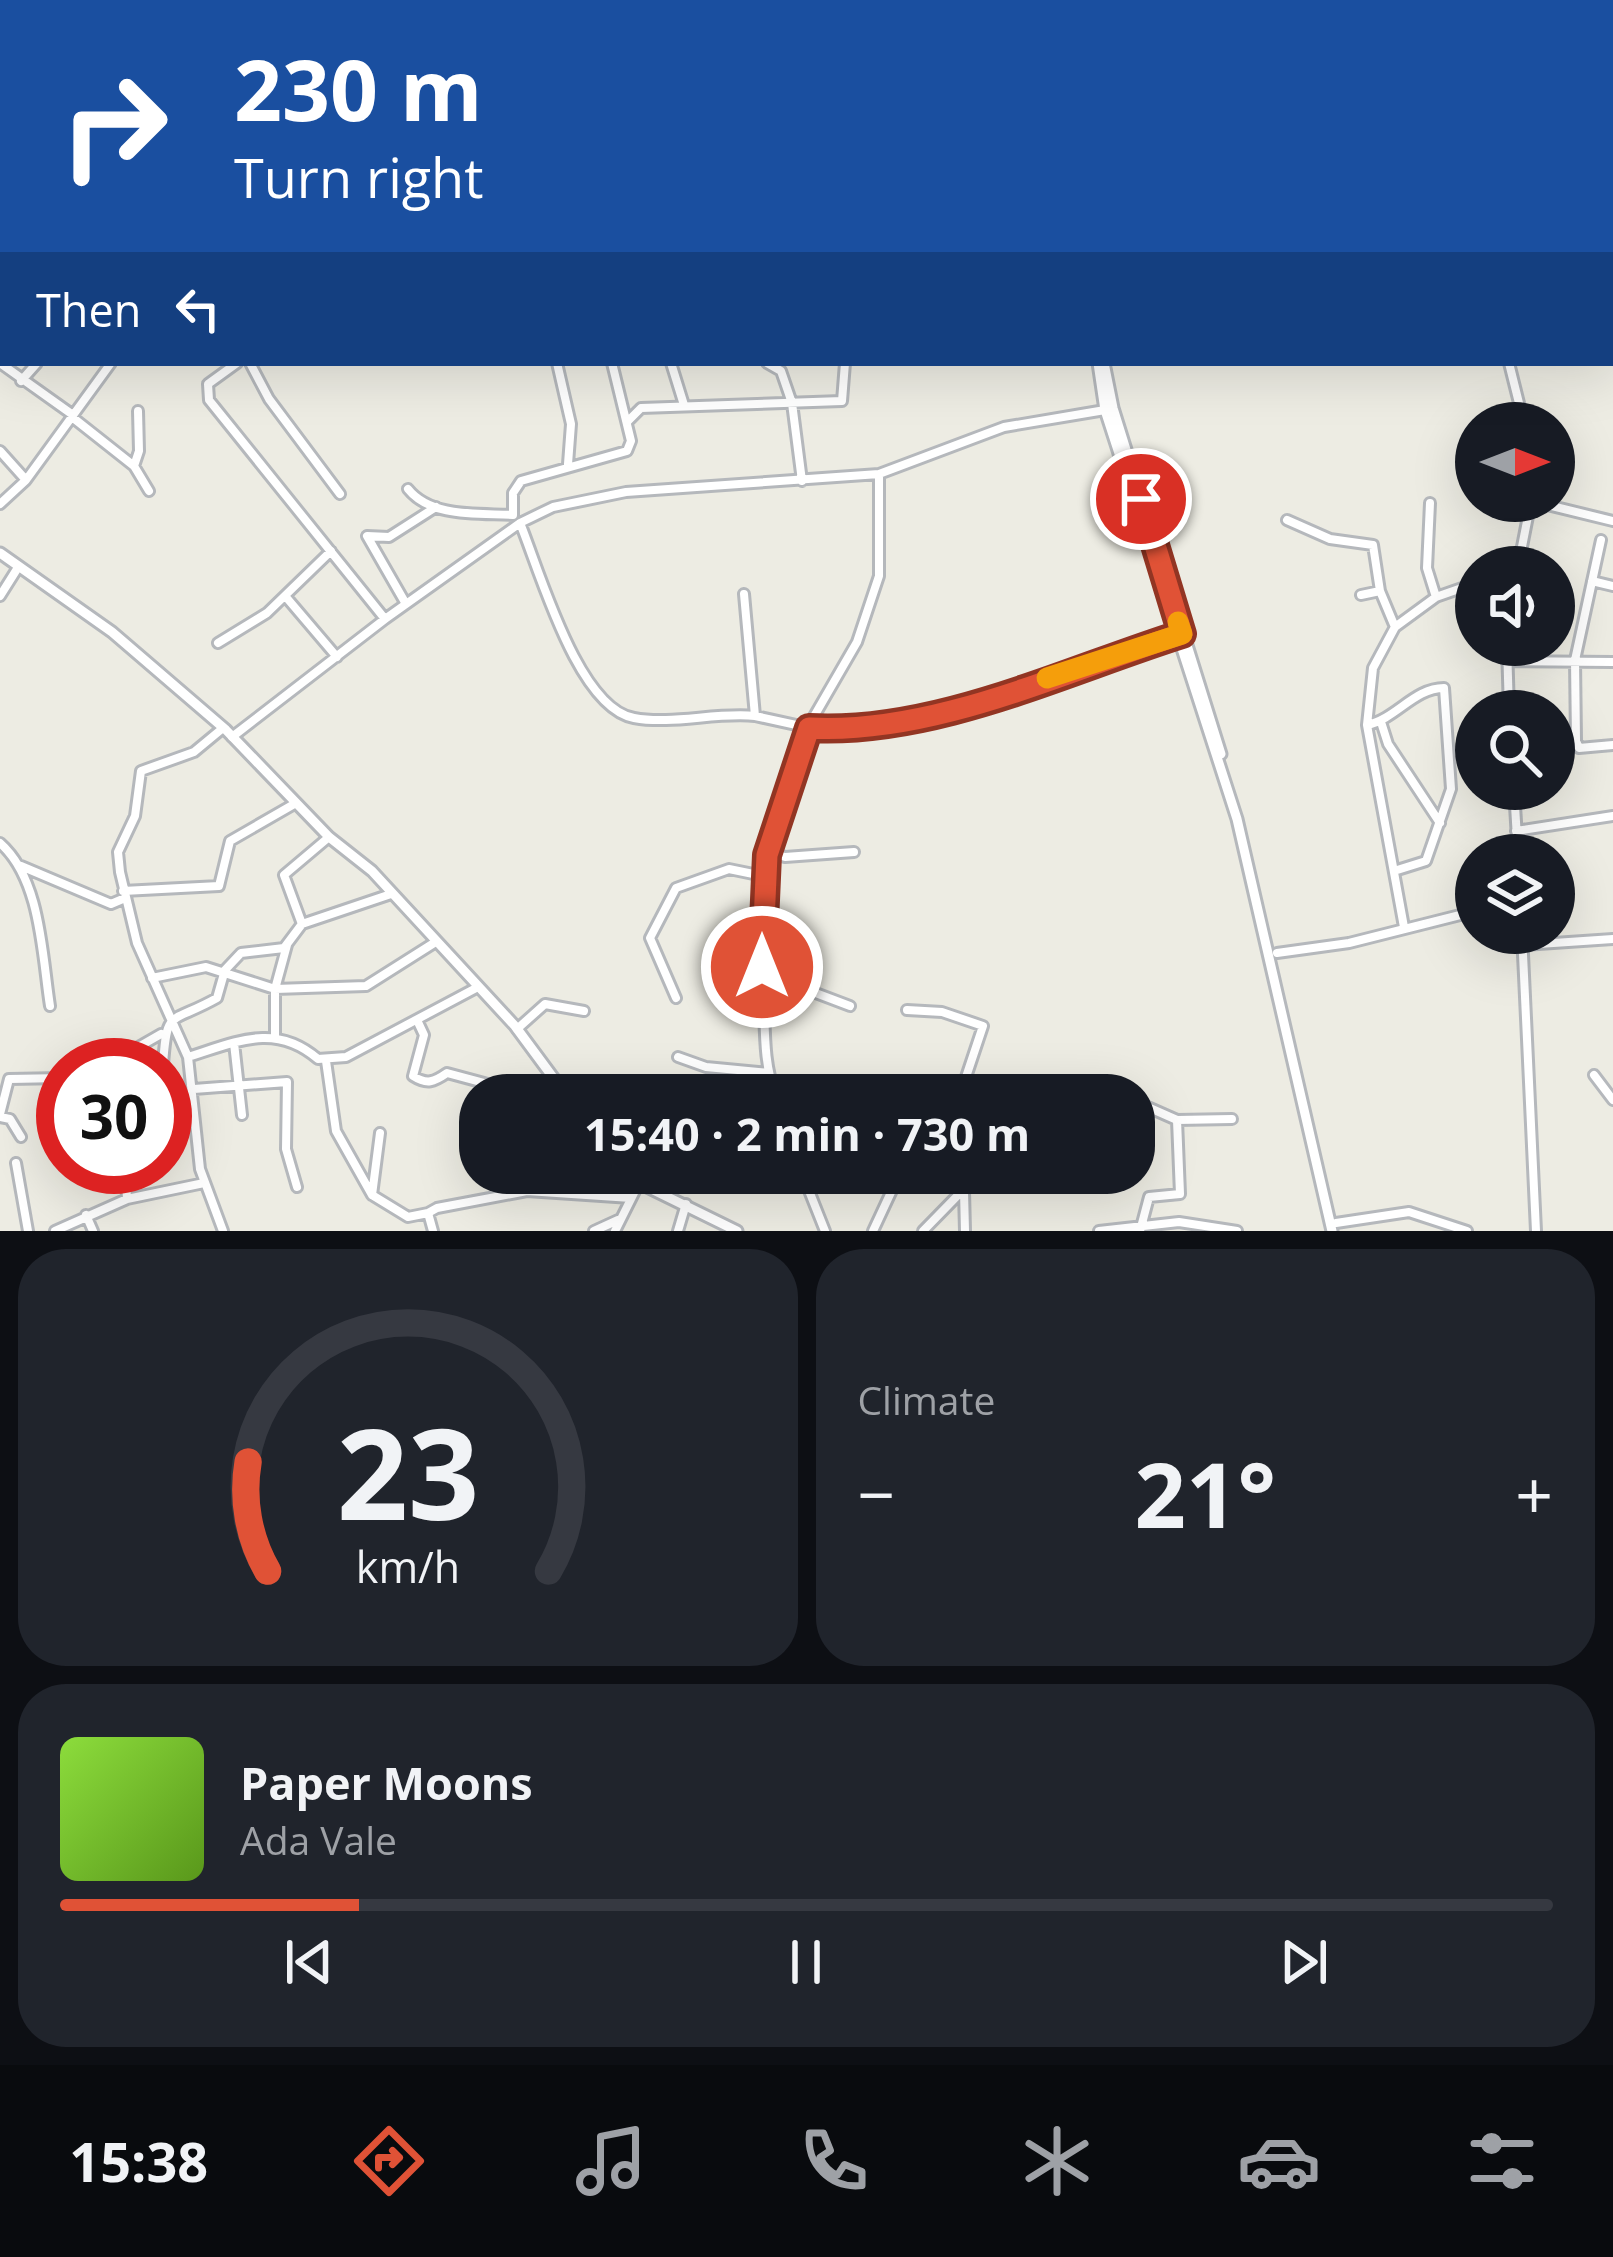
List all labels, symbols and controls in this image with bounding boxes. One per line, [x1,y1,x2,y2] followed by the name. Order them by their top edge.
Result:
[234,31,482,146] text: 230 m
[36,48,192,204] icon: right
[234,140,483,214] text: Turn right
[165,276,231,342] icon: left
[36,279,141,340] text: Then
[1455,402,1575,522] north arrow
[1455,402,1575,954] map controls
[1090,448,1192,550] pin
[1108,466,1174,532] icon: arrive
[1455,546,1575,666] button: sound
[1455,690,1575,810] button: search
[1455,834,1575,954] button: layers
[699,904,825,1030] position arrow
[36,1038,192,1194] speed limit sign: 30
[584,1103,1030,1164] text: 15:40 · 2 min · 730 m
[858,1373,995,1426] text: Climate
[336,1387,479,1557] text: 23
[1135,1432,1276,1554] text: 21°
[858,1448,895,1538] text: −
[1515,1448,1553,1538] text: +
[356,1536,460,1595] text: km/h
[240,1752,533,1813] text: Paper Moons
[240,1813,397,1866] text: Ada Vale
[276,1929,342,1995] icon: previous
[773,1929,839,1995] icon: pause
[1271,1929,1337,1995] icon: next
[347,2119,431,2203] icon: directions
[569,2119,653,2203] icon: music
[792,2119,876,2203] icon: phone
[1015,2119,1099,2203] icon: climate
[1237,2119,1321,2203] icon: car
[1460,2119,1544,2203] icon: filters
[69,2124,208,2198] text: 15:38

